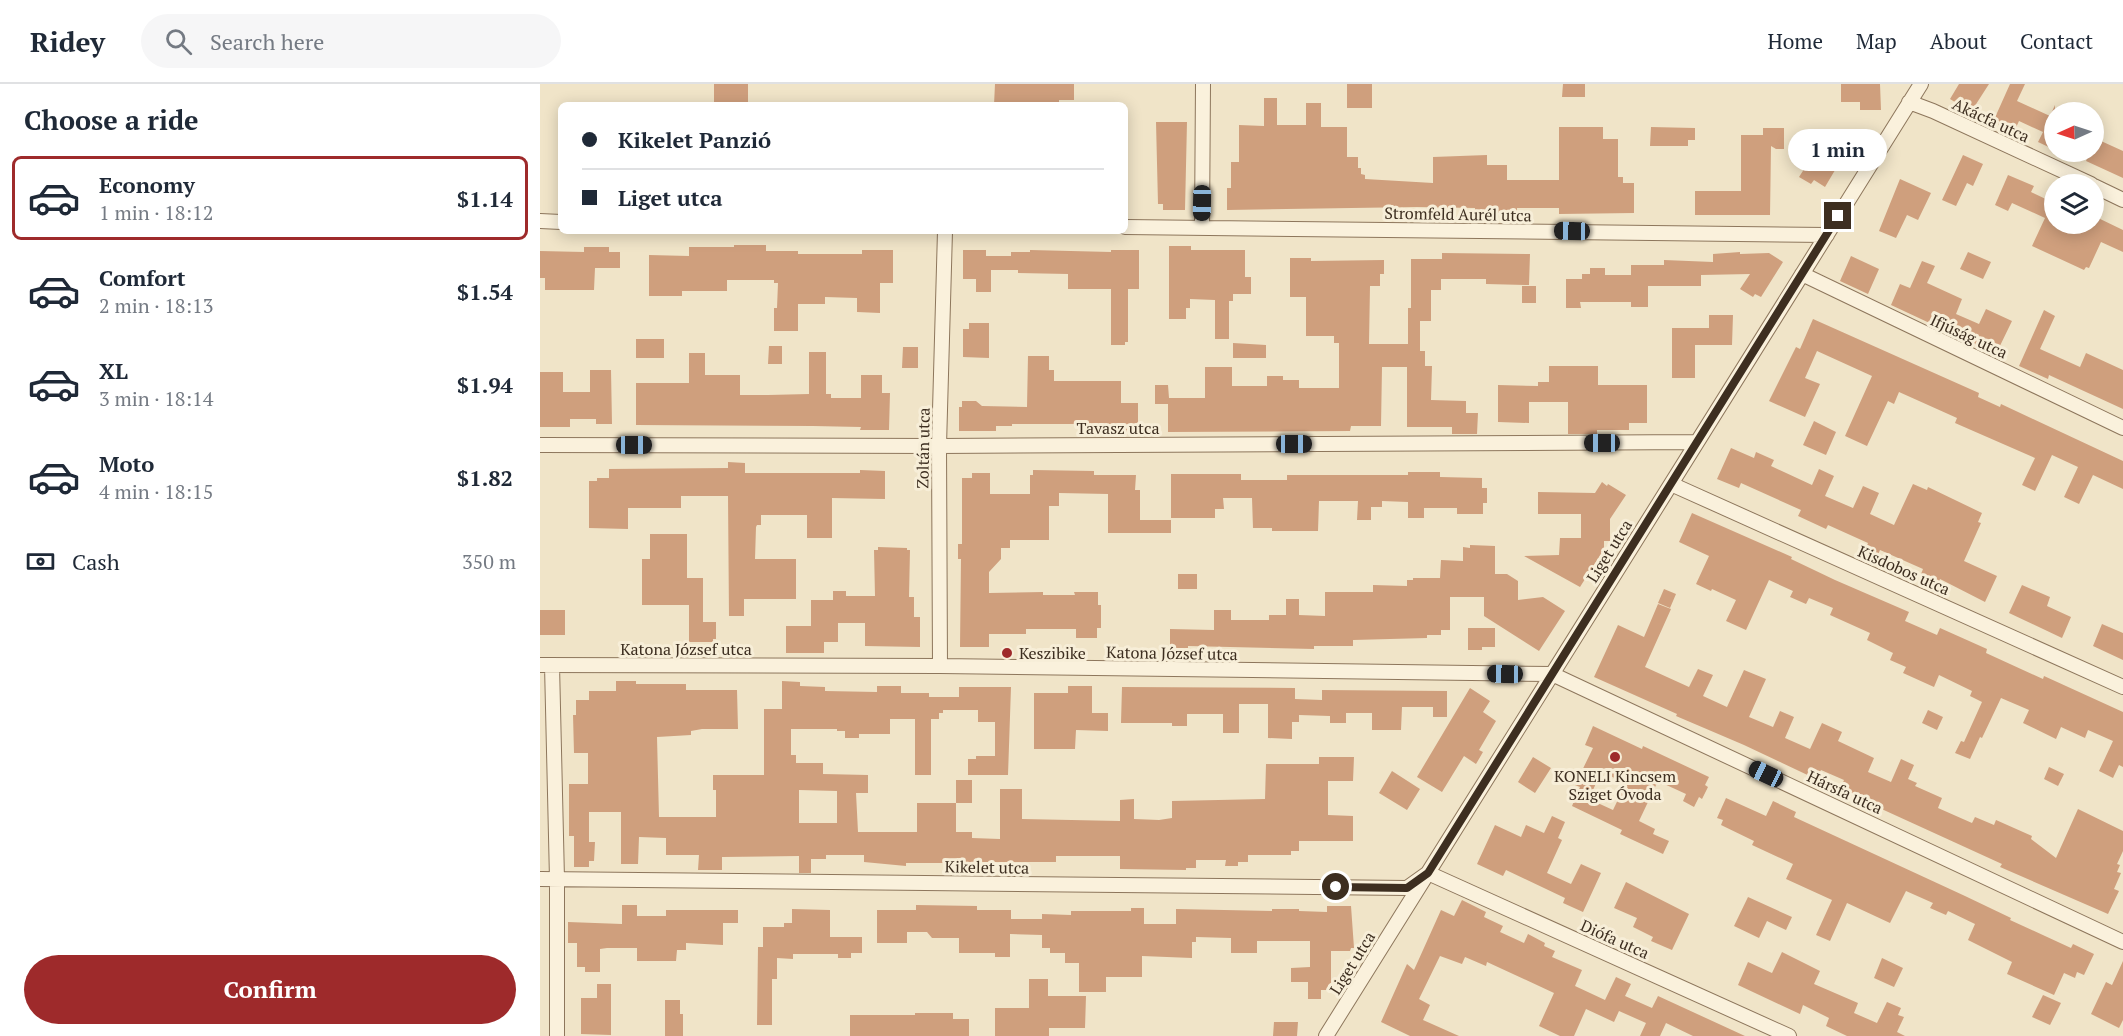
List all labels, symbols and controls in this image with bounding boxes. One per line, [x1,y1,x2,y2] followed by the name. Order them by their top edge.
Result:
[141,14,561,68] search box
[30,23,105,60] text: Ridey
[162,25,195,58] icon: search
[210,27,324,56] text: Search here
[1767,27,1823,55] text: Home
[1856,27,1897,55] text: Map
[1930,27,1987,55] text: About
[2020,27,2093,55] text: Contact
[1949,93,2033,147] street label: Akácfa utca
[24,102,199,138] text: Choose a ride
[2044,102,2104,162] north arrow
[2044,102,2104,234] map controls
[618,125,771,154] text: Kikelet Panzió
[1788,129,1888,171] callout: 1 min
[1810,136,1865,163] text: 1 min
[99,170,195,199] text: Economy
[27,171,81,225] icon: car
[2044,174,2104,234] button: layers
[618,183,722,212] text: Liget utca
[457,184,513,213] text: $1.14
[1193,185,1211,221] car
[99,199,213,226] text: 1 min · 18:12
[1384,202,1532,226] street label: Stromfeld Aurél utca
[1824,202,1851,229] route end
[1554,222,1590,240] car
[99,263,185,292] text: Comfort
[27,264,81,318] icon: car
[457,277,513,306] text: $1.54
[99,292,213,319] text: 2 min · 18:13
[1927,309,2011,363] street label: Ifjúság utca
[99,356,128,385] text: XL
[27,357,81,411] icon: car
[457,370,513,399] text: $1.94
[99,385,213,412] text: 3 min · 18:14
[911,407,935,489] street label: Zoltán utca
[1077,417,1159,439] street label: Tavasz utca
[1584,434,1620,452] car
[1276,435,1312,453] car
[616,436,652,454] car
[99,449,154,478] text: Moto
[27,450,81,504] icon: car
[457,463,513,492] text: $1.82
[99,478,213,505] text: 4 min · 18:15
[1581,515,1637,587] street label: Liget utca
[1854,540,1954,600] street label: Kisdobos utca
[24,545,57,578] icon: cash
[72,547,120,576] text: Cash
[462,548,516,575] text: 350 m
[620,638,752,660] street label: Katona József utca
[1106,641,1238,665] street label: Katona József utca
[1019,642,1086,664] place label: Keszibike
[1000,646,1014,660] marker: Keszibike
[1487,665,1523,683] car
[1608,750,1622,764] marker: KONELI Kincsem Sziget Óvoda
[1746,758,1786,790] car
[1554,765,1676,805] place label: KONELI Kincsem Sziget Óvoda
[1804,765,1886,819] street label: Hársfa utca
[945,855,1029,879] street label: Kikelet utca
[1322,873,1349,900] route start
[1577,914,1653,964] street label: Diófa utca
[1324,927,1380,999] street label: Liget utca
[24,955,516,1024] button: Confirm

